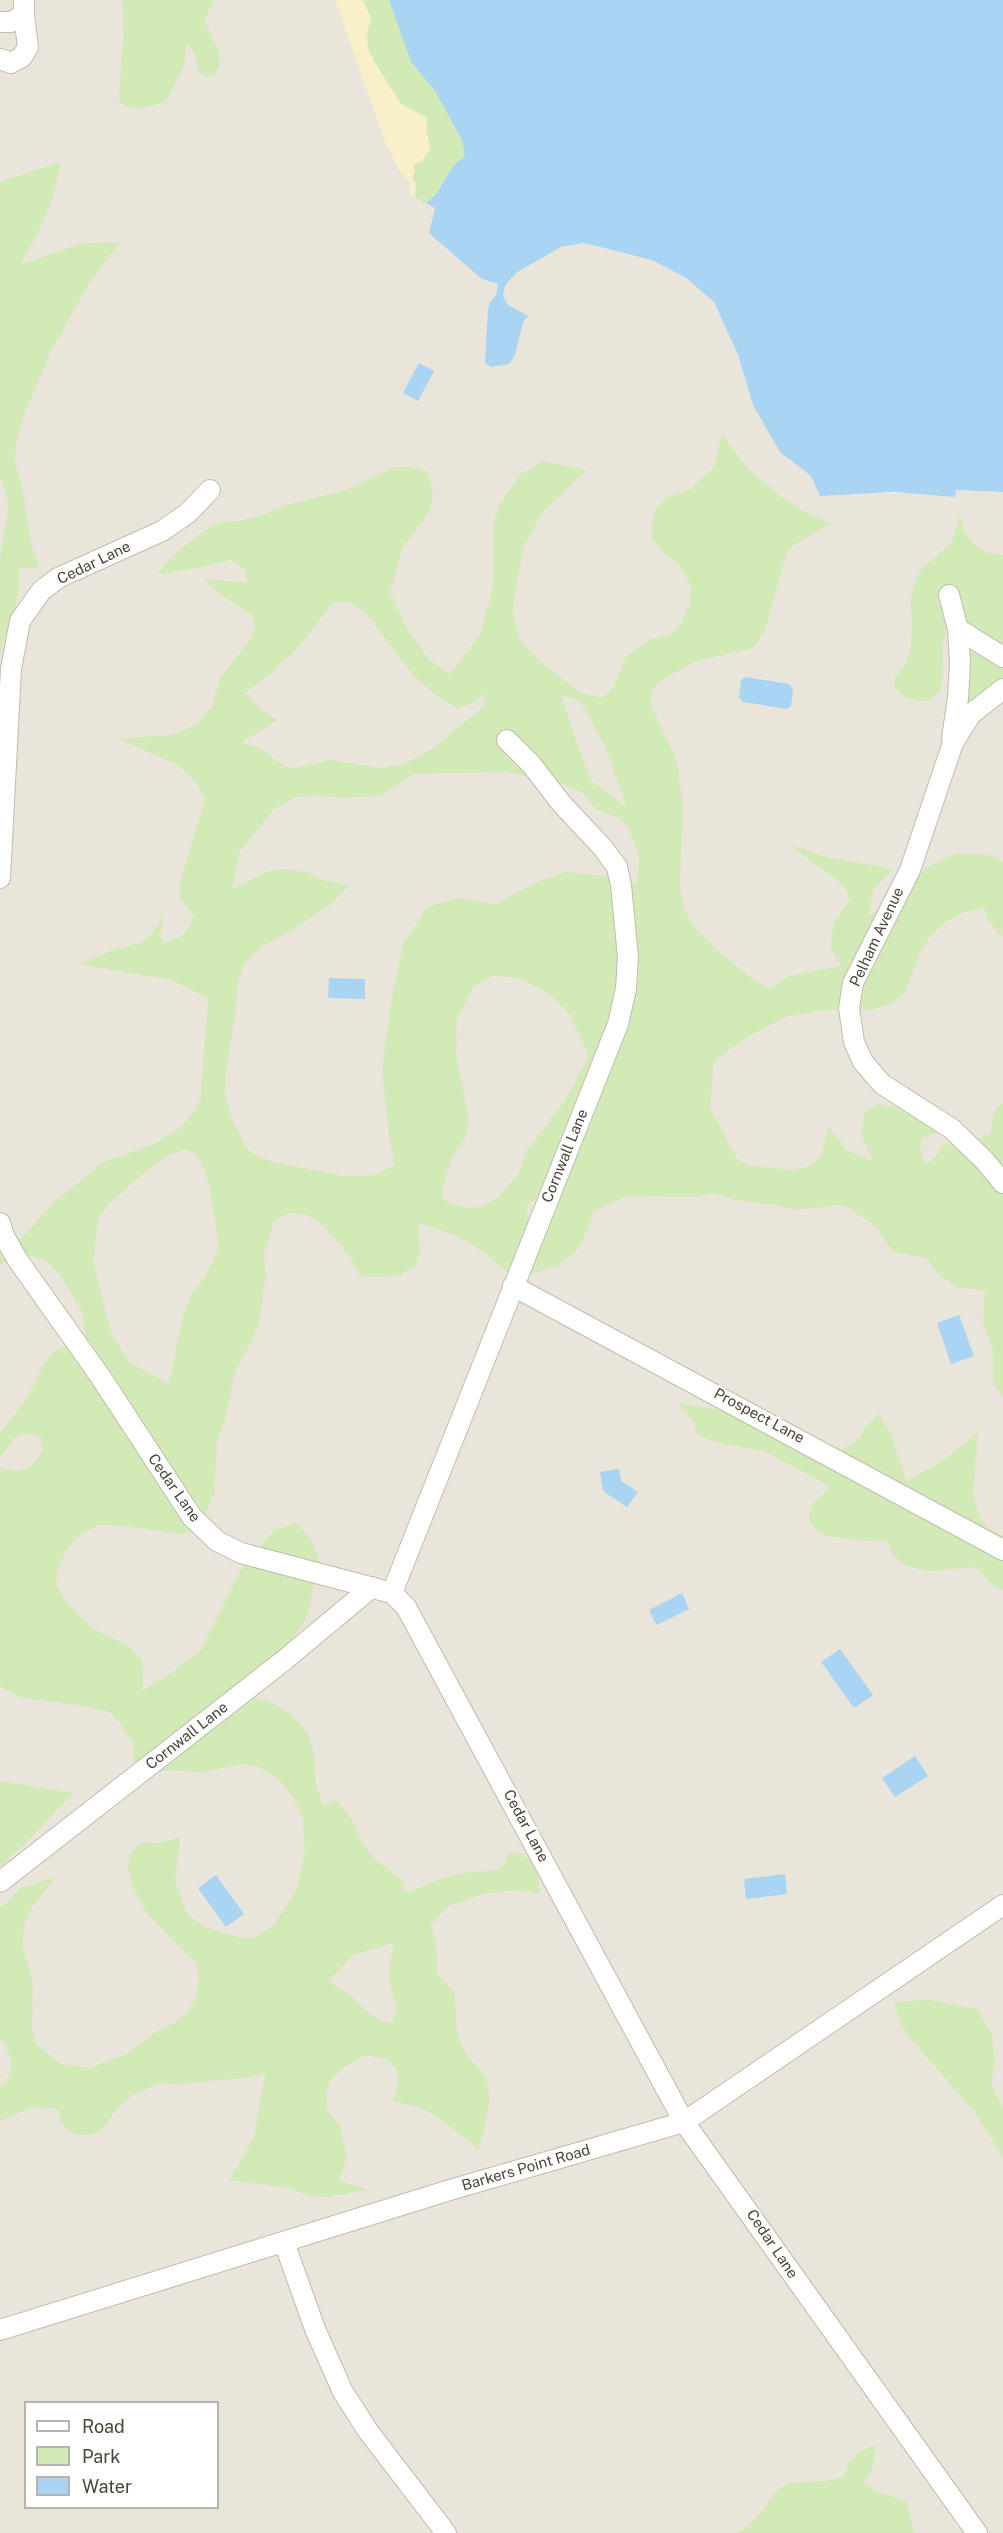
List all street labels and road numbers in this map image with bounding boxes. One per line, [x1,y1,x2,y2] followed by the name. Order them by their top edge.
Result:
[54,538,134,588] street label: Cedar Lane
[846,885,908,989] street label: Pelham Avenue
[538,1107,592,1205] street label: Cornwall Lane
[711,1385,807,1447] street label: Prospect Lane
[144,1450,204,1526] street label: Cedar Lane
[142,1698,232,1774] street label: Cornwall Lane
[499,1787,553,1865] street label: Cedar Lane
[460,2141,592,2195] street label: Barkers Point Road
[742,2206,802,2282] street label: Cedar Lane

